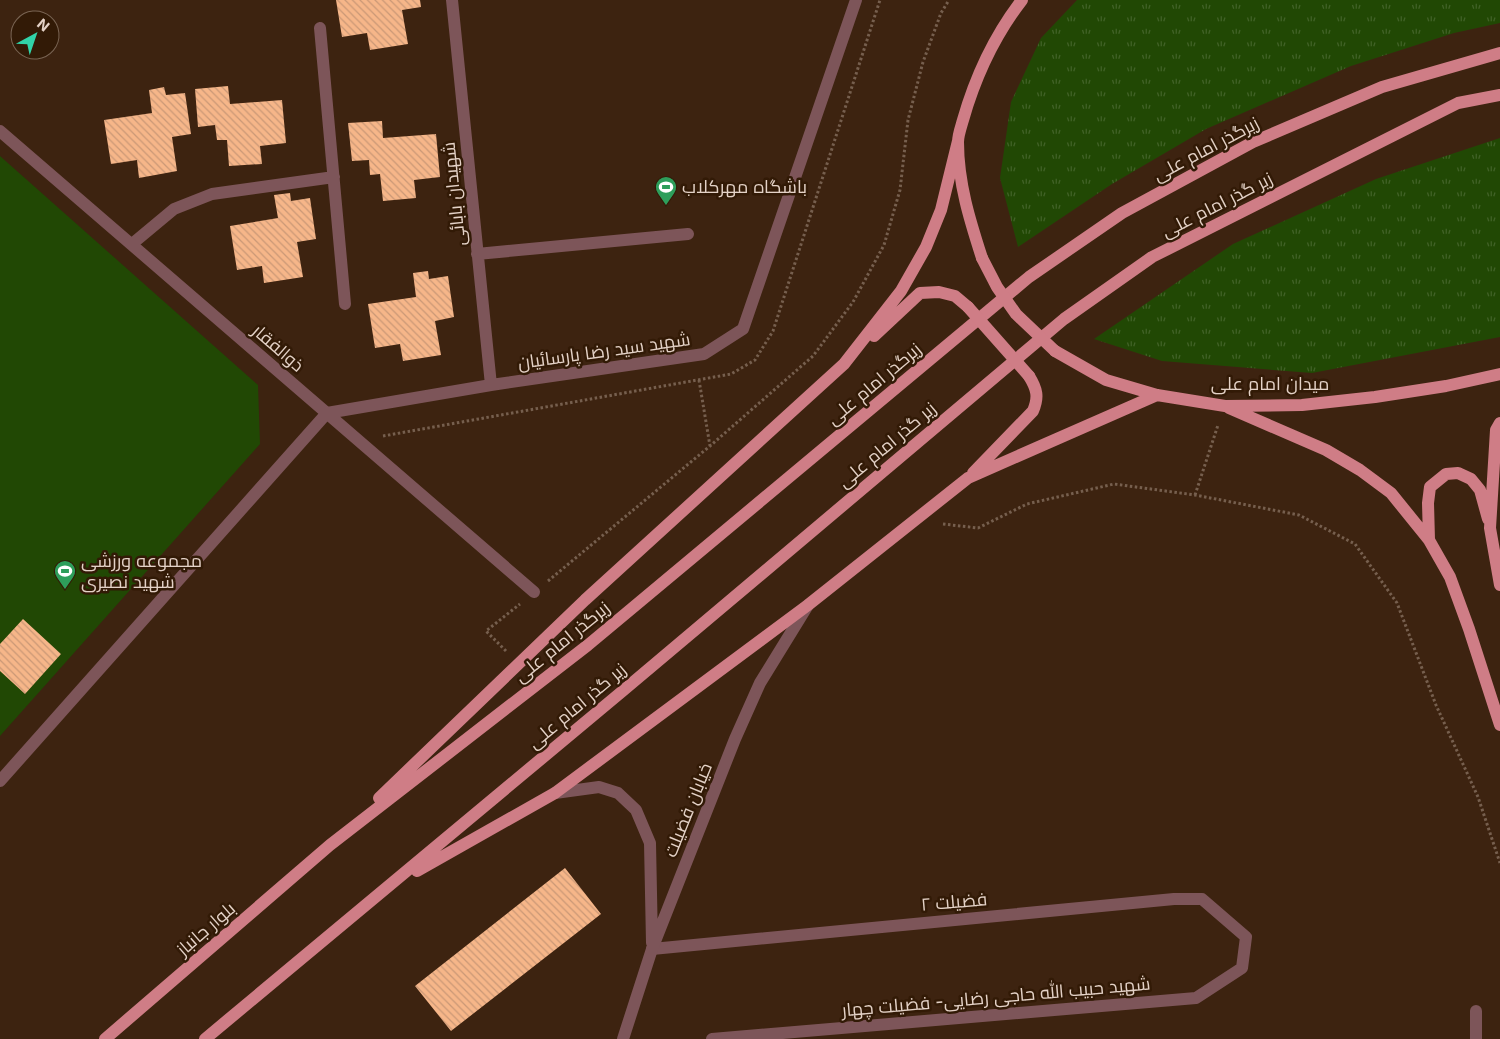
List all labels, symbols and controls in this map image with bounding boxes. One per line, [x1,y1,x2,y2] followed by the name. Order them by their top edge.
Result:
[10,10,60,60] north arrow
[34,15,53,35] text: N
[1149,112,1263,187] street label: زیرگذر امام علی
[438,141,470,247] street label: شهیدان بابائی
[1158,168,1277,243] street label: زیر گذر امام علی
[654,175,678,206] sports icon: باشگاه مهرکلاب
[682,176,807,198] place label: باشگاه مهرکلاب
[247,319,308,376] street label: ذوالفقار
[516,328,692,375] street label: شهید سید رضا پارسائیان
[822,338,926,431] street label: زیرگذر امام علی
[1211,373,1329,396] street label: میدان امام علی
[833,397,941,493] street label: زیر گذر امام علی
[81,550,202,593] place label: مجموعه ورزشی شهید نصیری
[53,559,77,590] sports icon: مجموعه ورزشی شهید نصیری
[510,597,615,688] street label: زیرگذر امام علی
[523,658,631,754] street label: زیر گذر امام علی
[659,760,717,860] street label: خیابان فضیلت
[920,888,988,915] street label: فضیلت ۲
[171,897,240,961] street label: بلوار جانباز
[840,972,1151,1023] street label: شهید حبیب الله حاجی رضایی- فضیلت چهار

